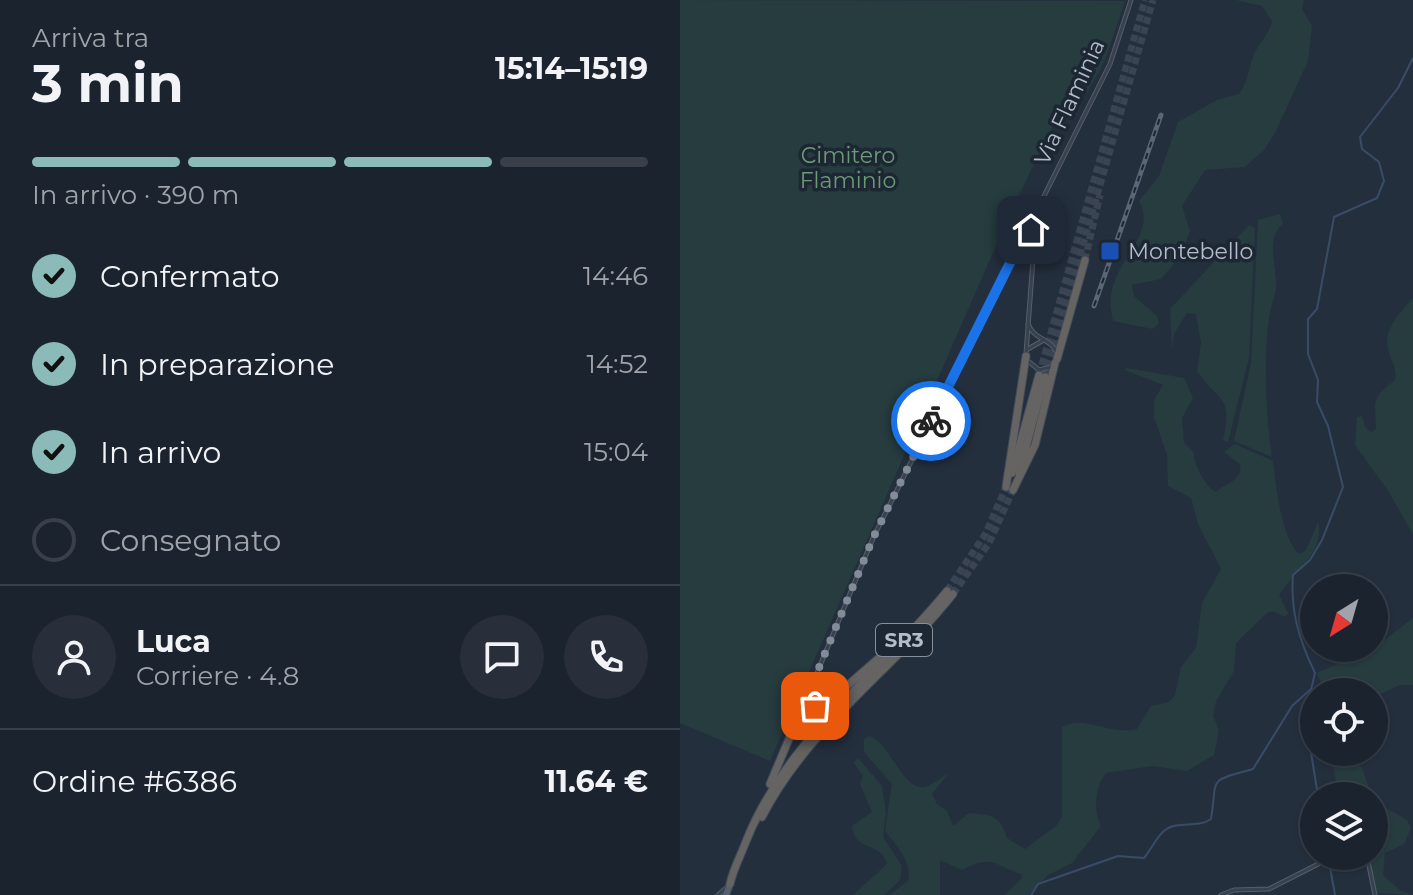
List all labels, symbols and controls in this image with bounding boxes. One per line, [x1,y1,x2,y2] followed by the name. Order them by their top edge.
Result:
[32,22,149,54] text: Arriva tra
[1029,35,1110,169] street label: Via Flaminia
[495,50,648,87] text: 15:14–15:19
[32,52,184,115] text: 3 min
[800,142,896,194] park label: Cimitero Flaminio
[32,179,239,211] text: In arrivo · 390 m
[997,196,1065,264] pin
[1009,208,1053,252] icon: home
[1128,238,1253,265] place label: Montebello
[1099,240,1121,262] marker: Montebello
[32,254,76,298] icon: check
[100,258,279,295] text: Confermato
[583,260,648,292] text: 14:46
[32,342,76,386] icon: check
[100,346,334,383] text: In preparazione
[586,348,648,380] text: 14:52
[891,381,971,461] courier
[909,399,953,443] icon: bike
[32,430,76,474] icon: check
[100,434,221,471] text: In arrivo
[584,436,648,468] text: 15:04
[100,522,281,559] text: Consegnato
[1300,574,1388,662] north arrow
[1300,574,1388,870] map controls
[32,615,116,699] button: person
[460,615,544,699] button: chat
[564,615,648,699] button: phone
[136,623,211,660] text: Luca
[876,624,932,656] road number: SR3
[136,660,299,692] text: Corriere · 4.8
[781,672,849,740] pin
[1300,678,1388,766] button: locate
[793,684,837,728] icon: bag
[32,763,237,800] text: Ordine #6386
[544,763,648,800] text: 11.64 €
[1300,782,1388,870] button: layers

